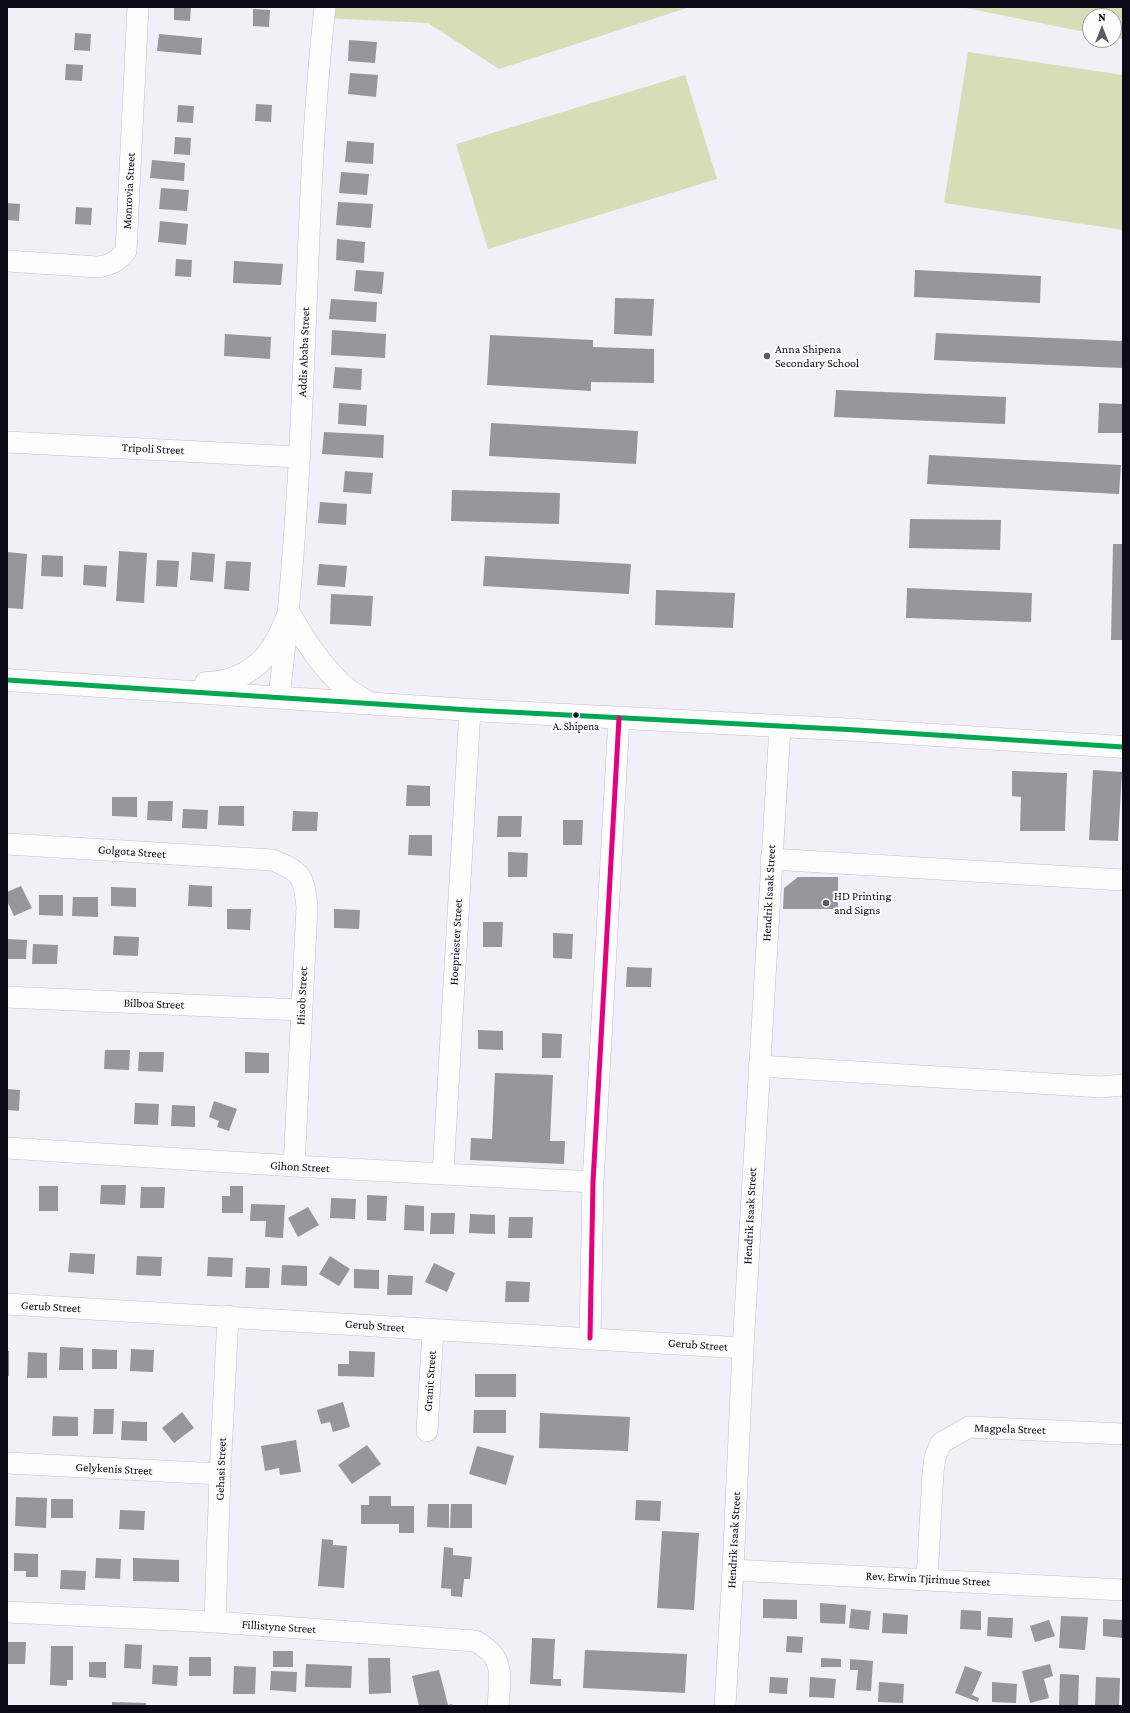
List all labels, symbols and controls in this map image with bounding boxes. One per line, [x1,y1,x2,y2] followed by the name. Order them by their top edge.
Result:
[1082,8,1122,48] north arrow
[1098,11,1106,23] text: N
[120,152,138,230] street label: Monrovia Street
[295,307,313,397] street label: Addis Ababa Street
[775,342,859,370] place label: Anna Shipena Secondary School
[762,351,772,361] marker: Anna Shipena Secondary School
[121,440,185,458] street label: Tripoli Street
[571,710,581,720] marker: A. Shipena
[553,720,599,734] place label: A. Shipena
[97,842,167,862] street label: Golgota Street
[759,844,779,942] street label: Hendrik Isaak Street
[834,889,891,917] place label: HD Printing and Signs
[447,898,465,986] street label: Hoepriester Street
[821,898,831,908] marker: HD Printing and Signs
[293,967,311,1025] street label: Hisob Street
[123,996,185,1012] street label: Bilboa Street
[270,1158,330,1176] street label: Gihon Street
[740,1167,760,1265] street label: Hendrik Isaak Street
[21,1298,81,1316] street label: Gerub Street
[345,1317,405,1335] street label: Gerub Street
[668,1336,728,1354] street label: Gerub Street
[421,1350,439,1412] street label: Granit Street
[974,1421,1046,1437] street label: Magpela Street
[213,1437,229,1501] street label: Gehasi Street
[75,1460,153,1478] street label: Gelykenis Street
[724,1491,744,1589] street label: Hendrik Isaak Street
[865,1569,991,1589] street label: Rev. Erwin Tjirimue Street
[241,1617,317,1637] street label: Fillistyne Street

